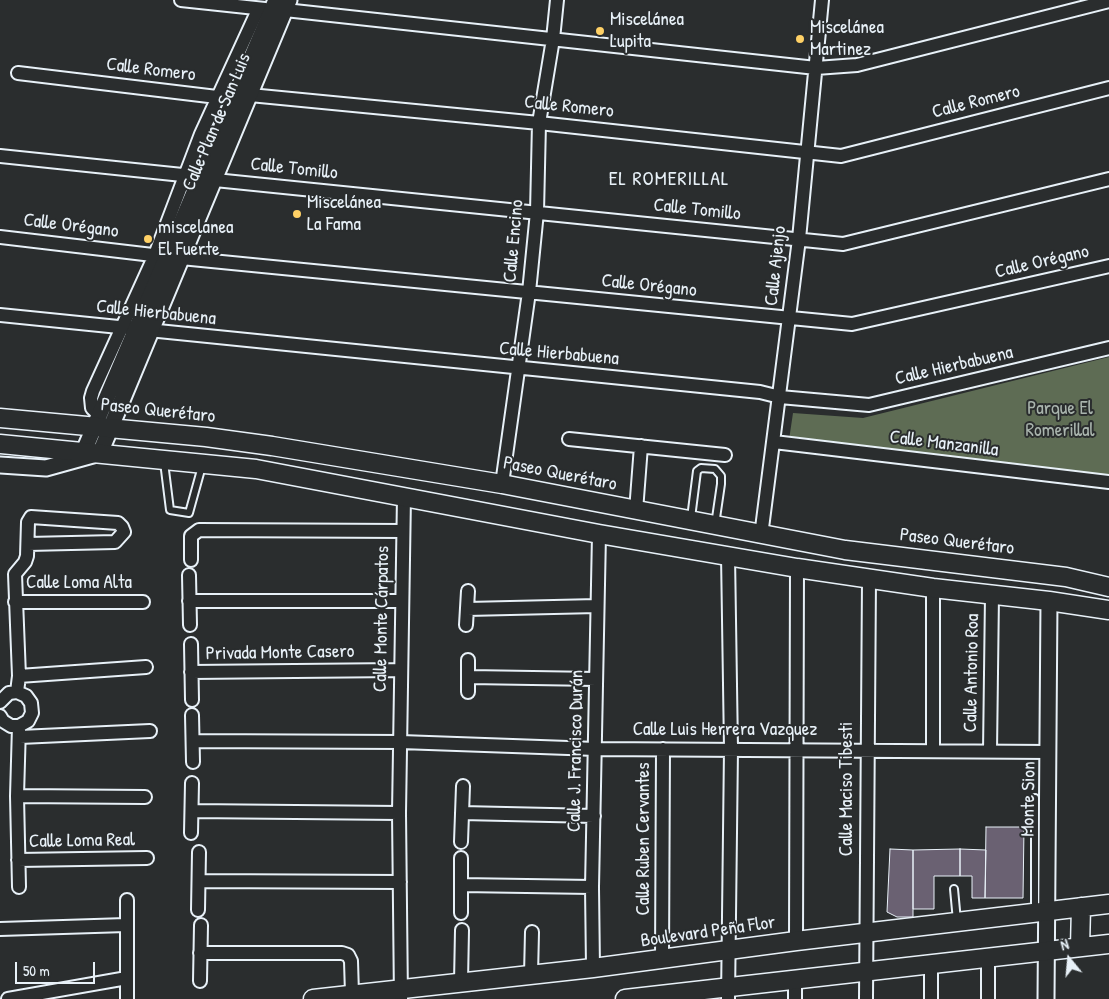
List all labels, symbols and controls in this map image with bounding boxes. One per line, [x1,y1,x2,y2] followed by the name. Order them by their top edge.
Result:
[610,9,684,53] place label: Miscelánea Lupita
[810,17,884,61] place label: Miscelánea Martinez
[594,25,606,37] marker: Miscelánea Lupita
[794,33,806,45] marker: Miscelánea Martinez
[178,50,256,194] street label: Calle Plan de San Luis
[105,53,197,87] street label: Calle Romero
[930,80,1022,124] street label: Calle Romero
[523,91,615,123] street label: Calle Romero
[249,153,339,185] street label: Calle Tomillo
[607,168,731,192] district label: EL ROMERILLAL
[307,192,381,236] place label: Miscelánea La Fama
[652,194,742,226] street label: Calle Tomillo
[499,199,529,283] street label: Calle Encino
[291,208,303,220] marker: Miscelánea La Fama
[22,209,120,243] street label: Calle Orégano
[158,217,234,261] place label: miscelanea El Fuerte
[760,225,792,307] street label: Calle Ajenjo
[142,233,154,245] marker: miscelanea El Fuerte
[993,240,1091,284] street label: Calle Orégano
[600,270,698,302] street label: Calle Orégano
[95,295,217,331] street label: Calle Hierbabuena
[498,337,620,371] street label: Calle Hierbabuena
[893,341,1015,391] street label: Calle Hierbabuena
[100,394,216,428] street label: Paseo Querétaro
[1025,398,1095,442] park label: Parque El Romerillal
[888,426,1000,462] street label: Calle Manzanilla
[501,452,619,496] street label: Paseo Querétaro
[899,524,1015,560] street label: Paseo Querétaro
[369,546,395,692] street label: Calle Monte Cárpatos
[26,572,132,594] street label: Calle Loma Alta
[960,613,984,733] street label: Calle Antonio Roa
[205,640,355,666] street label: Privada Monte Casero
[563,670,589,832] street label: Calle J. Francisco Durán
[633,719,817,741] street label: Calle Luis Herrera Vazquez
[836,722,858,856] street label: Calle Maciso Tibesti
[1017,761,1041,837] street label: Monte Sion
[633,763,655,915] street label: Calle Ruben Cervantes
[29,829,135,853] street label: Calle Loma Real
[639,911,777,953] street label: Boulevard Peña Flor
[1044,934,1094,984] north arrow
[1058,934,1071,954] text: N
[18,952,98,984] scale bar
[23,960,50,981] text: 50 m

